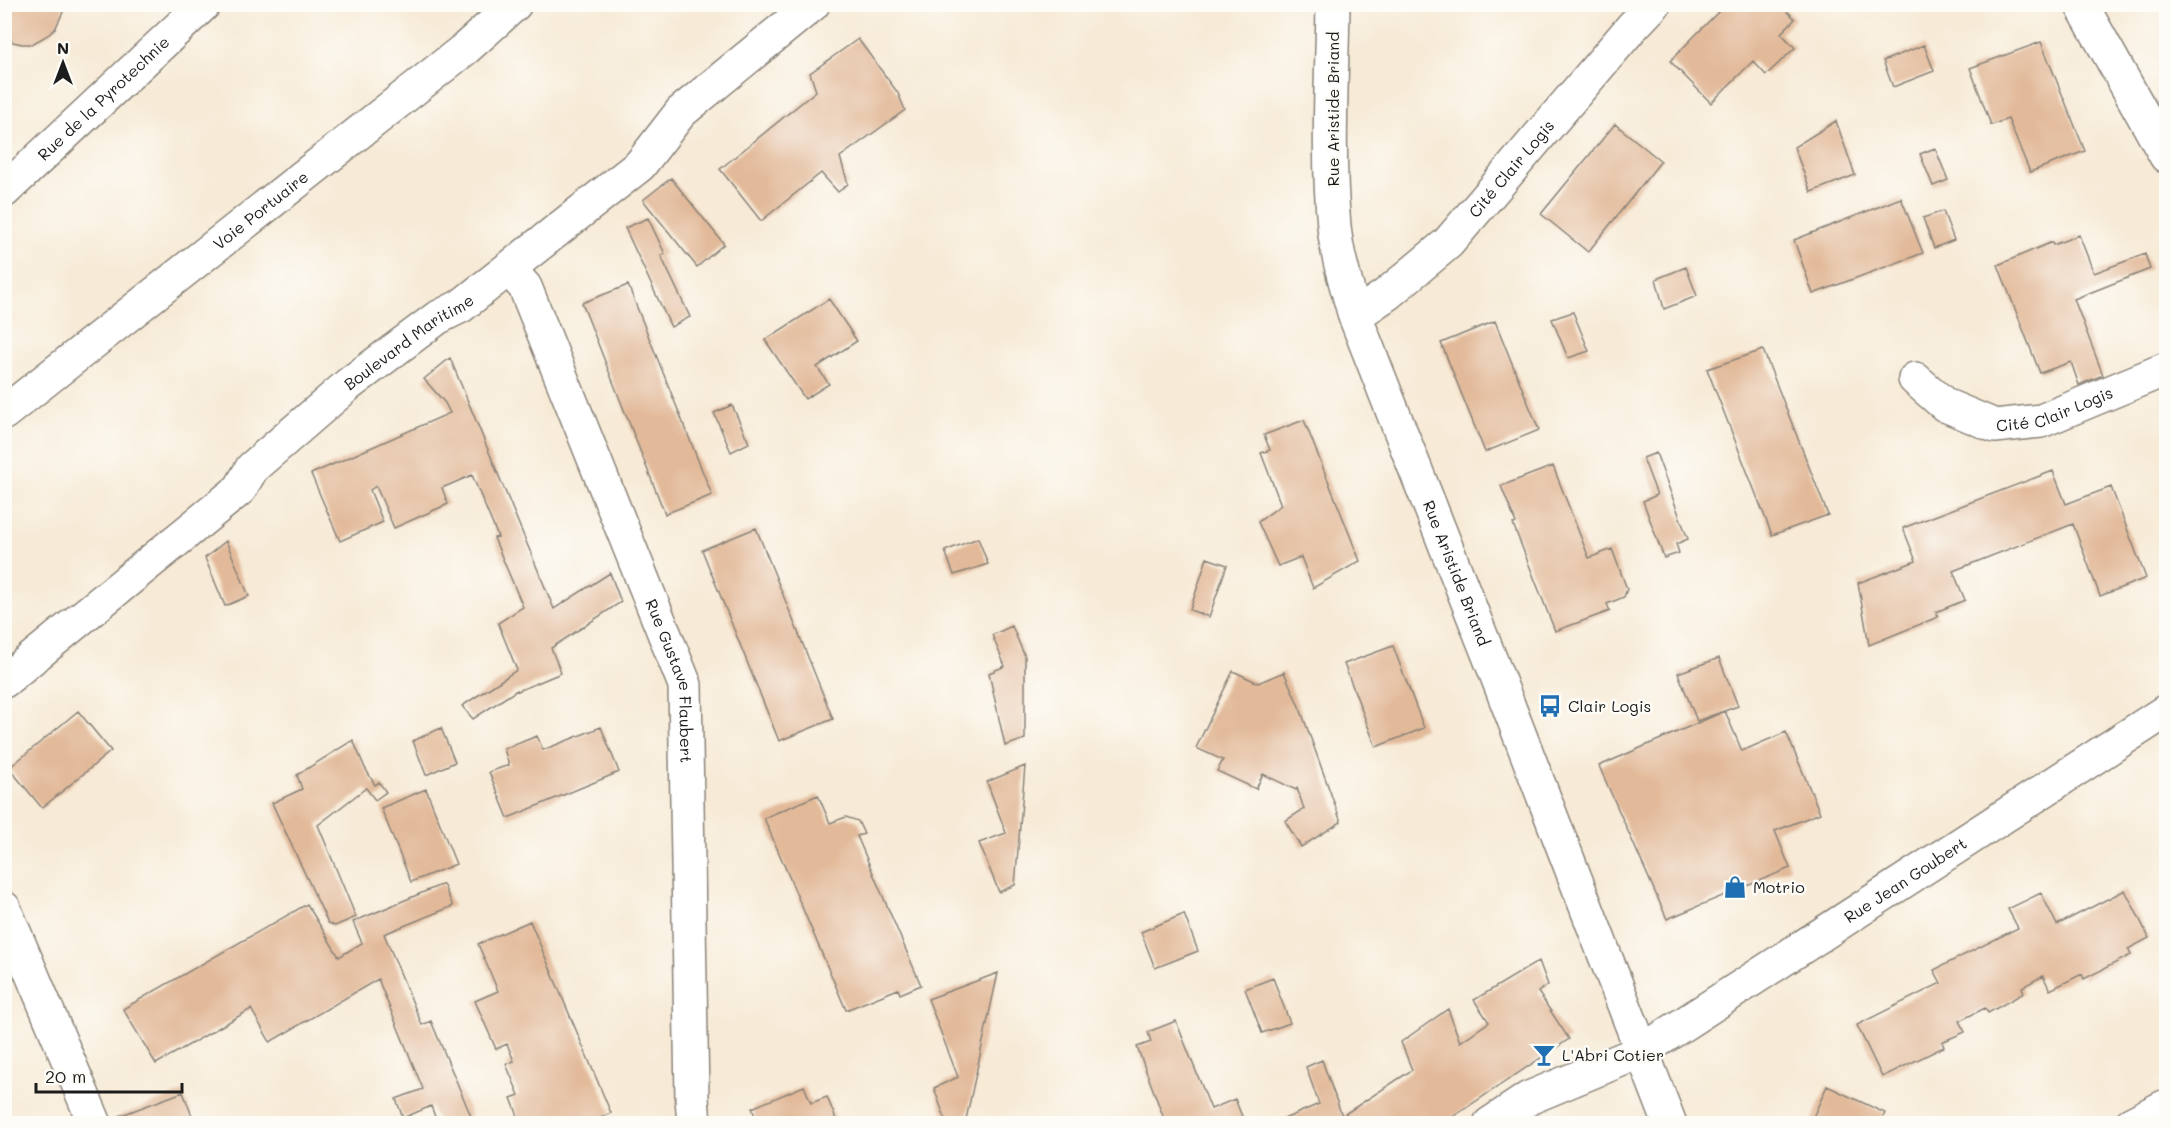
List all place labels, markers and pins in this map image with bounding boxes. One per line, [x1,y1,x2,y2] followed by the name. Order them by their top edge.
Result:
[1537,693,1563,719] bus stop icon: Clair Logis
[1568,695,1651,716] place label: Clair Logis
[1722,874,1748,900] shop icon: Motrio
[1753,876,1805,897] place label: Motrio
[1531,1042,1557,1068] bar icon: L'Abri Cotier
[1562,1044,1664,1065] place label: L'Abri Cotier

